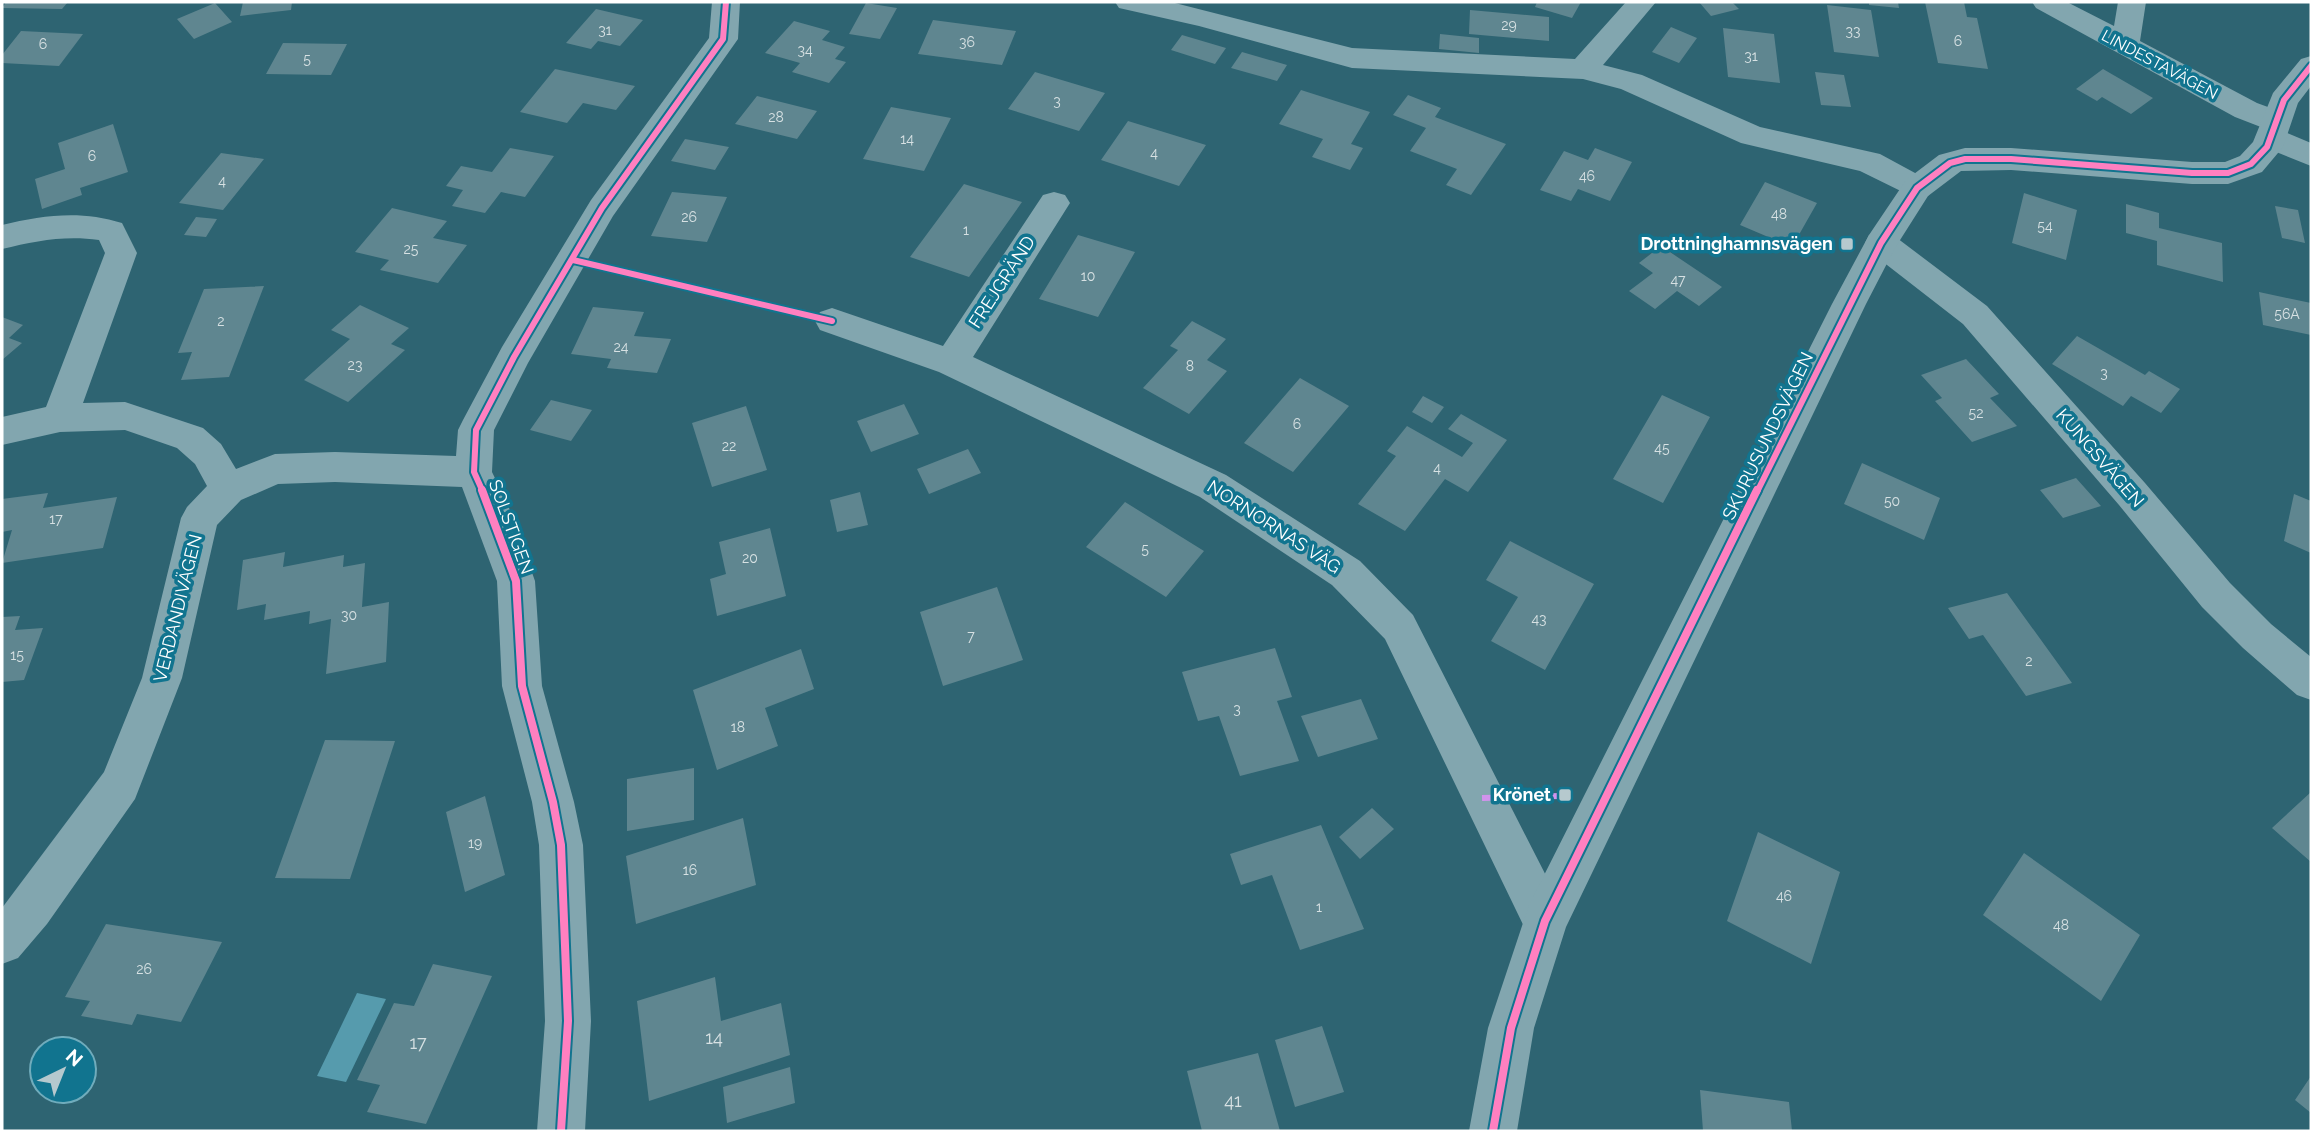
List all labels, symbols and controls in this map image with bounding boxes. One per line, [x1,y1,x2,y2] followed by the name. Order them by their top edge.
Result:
[1501,17,1517,33] house number: 29
[598,22,612,38] house number: 31
[1846,23,1860,39] house number: 33
[2098,25,2222,103] street label: LINDESTAVÄGEN
[1954,33,1962,49] house number: 6
[959,34,975,50] house number: 36
[39,36,47,52] house number: 6
[797,42,813,58] house number: 34
[1744,48,1758,64] house number: 31
[303,51,311,67] house number: 5
[1053,93,1061,109] house number: 3
[768,109,784,125] house number: 28
[900,131,914,147] house number: 14
[1150,145,1158,161] house number: 4
[88,148,96,164] house number: 6
[1579,168,1595,184] house number: 46
[218,173,226,189] house number: 4
[1771,206,1787,222] house number: 48
[681,209,697,225] house number: 26
[2037,218,2053,234] house number: 54
[963,222,969,238] house number: 1
[964,232,1039,332] street label: FREJGRÄND
[1640,233,1833,254] place label: Drottninghamnsvägen
[1839,236,1855,252] marker: Drottninghamnsvägen
[404,241,419,257] house number: 25
[1081,268,1095,284] house number: 10
[1670,272,1686,288] house number: 47
[2274,306,2300,322] house number: 56A
[217,313,225,329] house number: 2
[614,339,629,355] house number: 24
[1718,349,1817,523] street label: SKURUSUNDSVÄGEN
[348,357,362,373] house number: 23
[1186,358,1194,374] house number: 8
[2100,365,2108,381] house number: 3
[2052,404,2149,511] street label: KUNGSVÄGEN
[1969,405,1983,421] house number: 52
[1293,416,1301,432] house number: 6
[722,438,736,454] house number: 22
[1654,440,1670,456] house number: 45
[1433,460,1441,476] house number: 4
[1204,476,1345,578] street label: NORNORNAS VÄG
[485,477,538,577] street label: SOLSTIGEN
[1884,493,1900,509] house number: 50
[49,511,63,527] house number: 17
[149,532,206,684] street label: VERDANDIVÄGEN
[1141,541,1149,557] house number: 5
[742,550,758,566] house number: 20
[341,607,357,623] house number: 30
[1531,611,1547,627] house number: 43
[967,628,975,644] house number: 7
[10,647,24,663] house number: 15
[2025,653,2033,669] house number: 2
[1233,701,1241,717] house number: 3
[731,719,745,735] house number: 18
[1493,784,1551,805] place label: Krönet
[1557,787,1573,803] marker: Krönet
[468,835,482,851] house number: 19
[683,862,697,878] house number: 16
[1776,888,1792,904] house number: 46
[1316,899,1322,915] house number: 1
[2053,917,2069,933] house number: 48
[136,961,152,977] house number: 26
[705,1027,723,1048] house number: 14
[409,1032,427,1053] house number: 17
[28,1035,98,1105] north arrow
[62,1045,87,1071] text: N
[1224,1090,1242,1111] house number: 41

